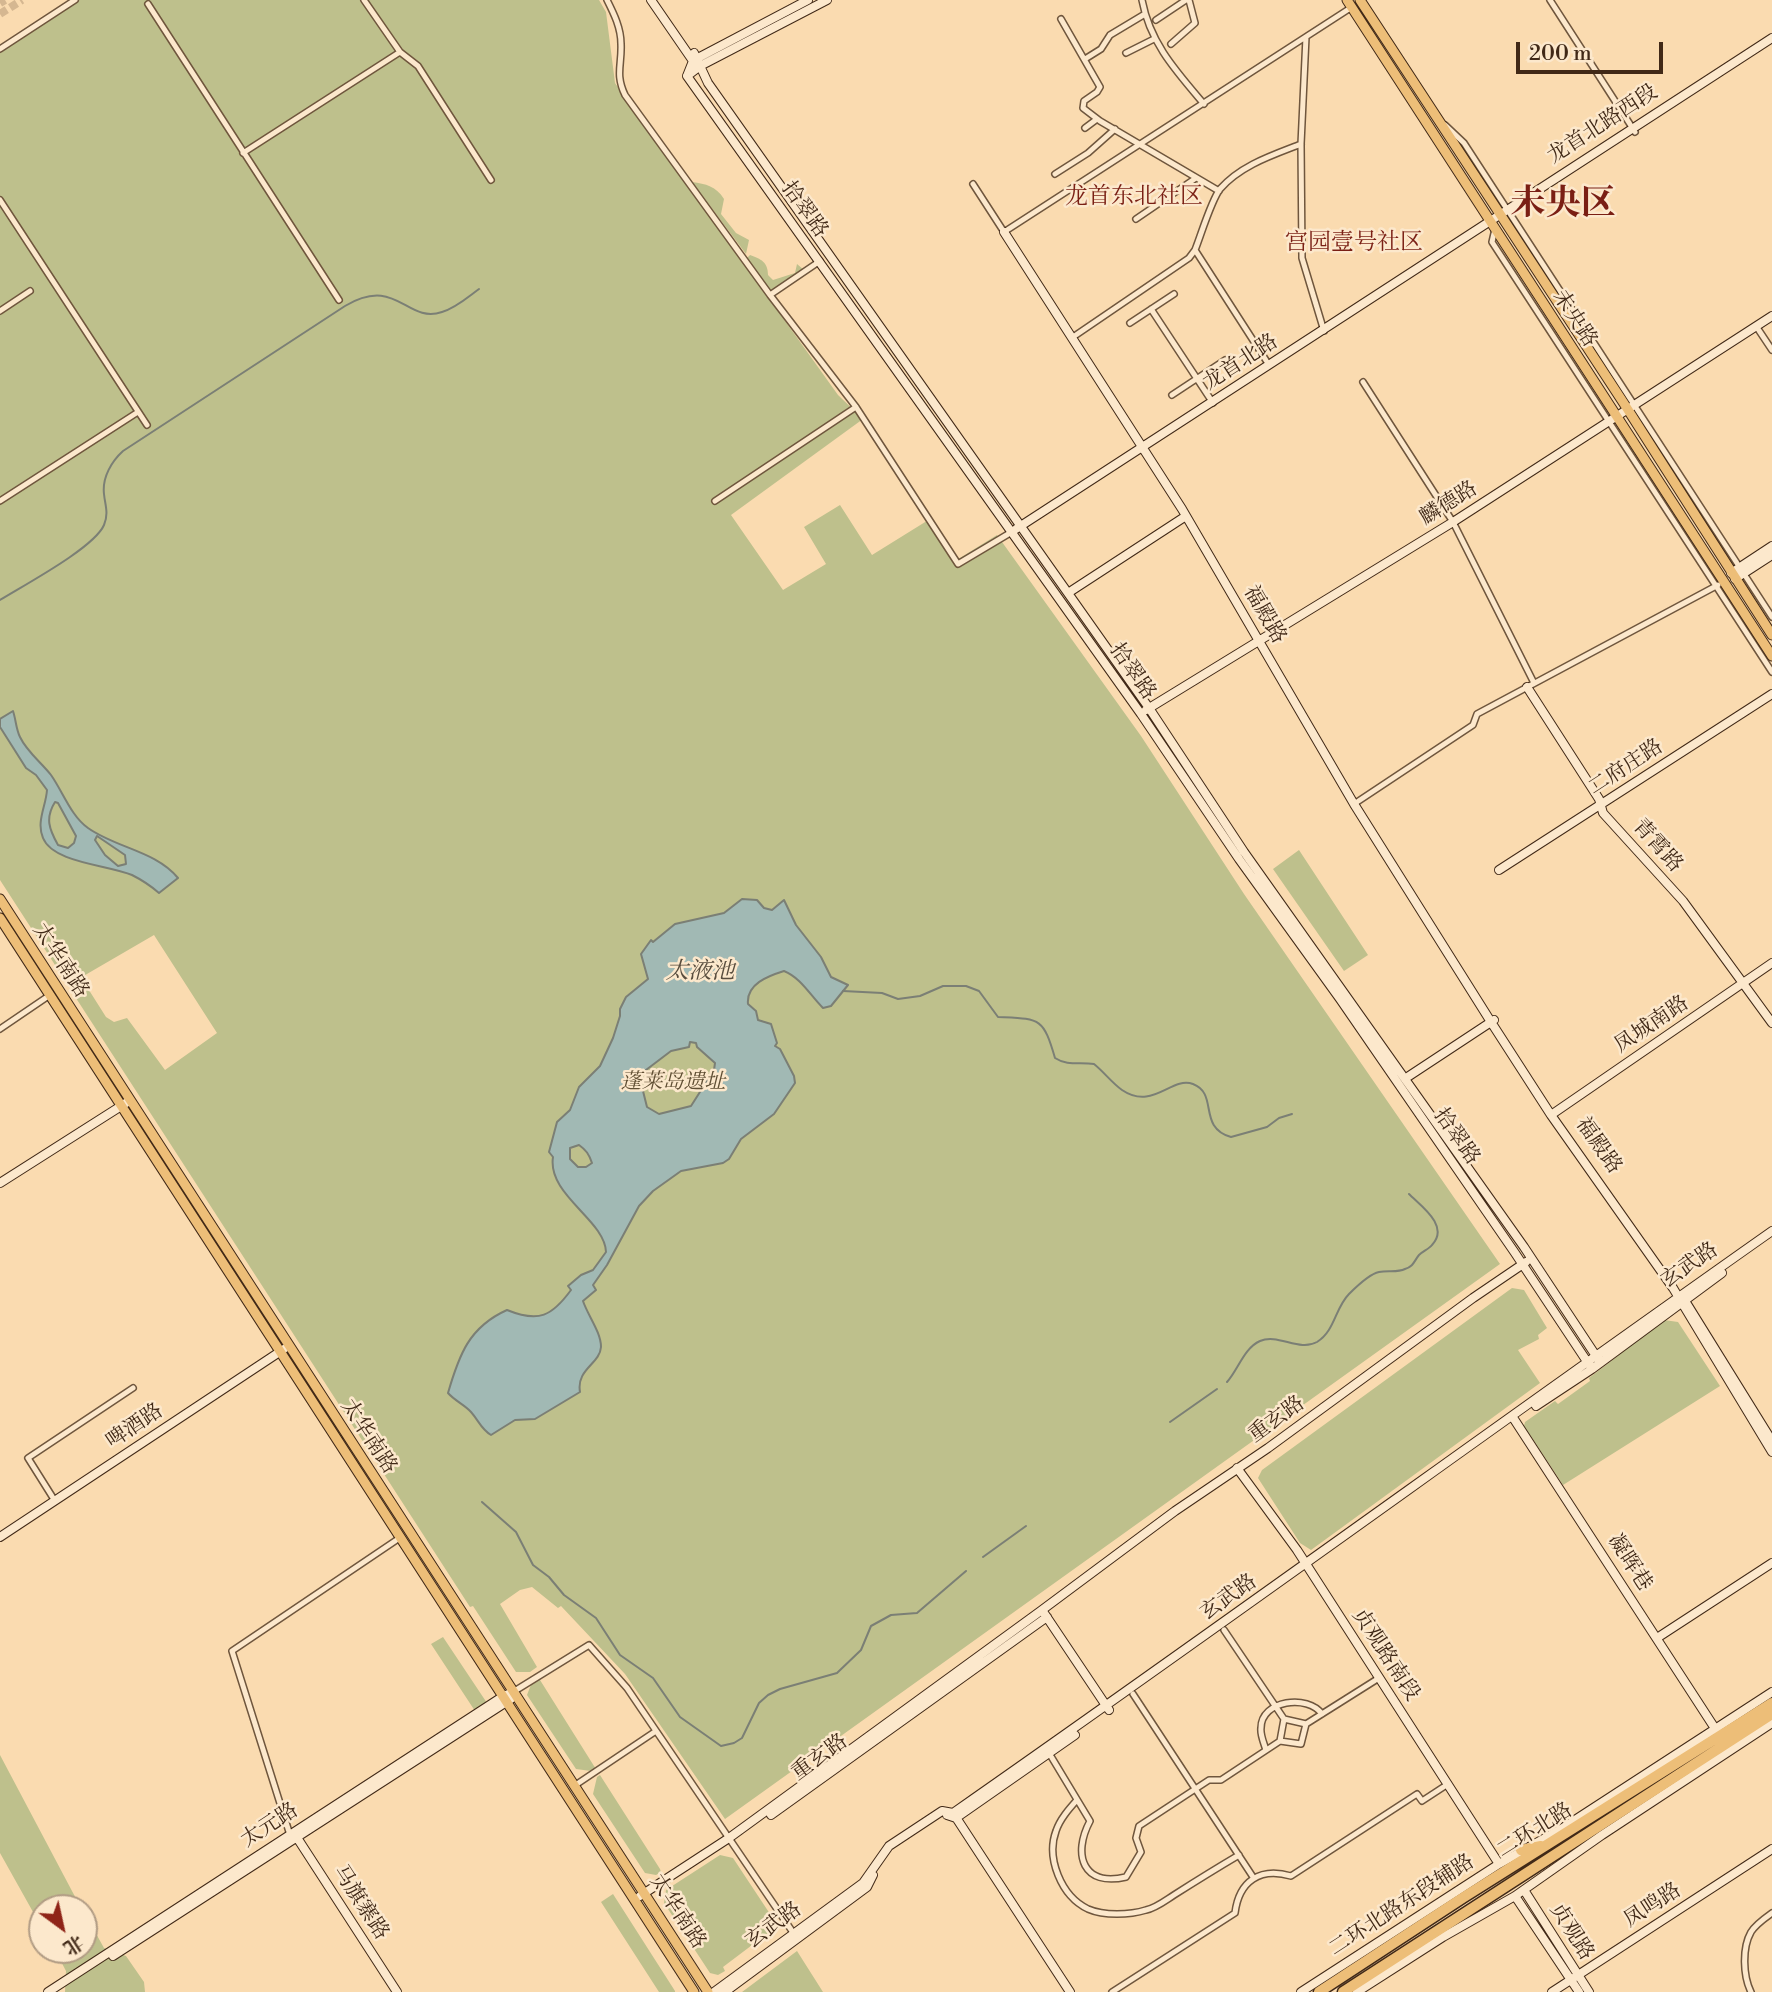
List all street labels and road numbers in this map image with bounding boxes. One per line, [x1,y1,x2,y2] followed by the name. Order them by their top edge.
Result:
[1543,80,1663,170] street label: 龙首北路西段
[775,177,833,243] street label: 拾翠路
[1546,286,1602,352] street label: 未央路
[1199,330,1283,396] street label: 龙首北路
[1416,477,1482,531] street label: 麟德路
[1237,581,1291,649] street label: 福殿路
[1104,639,1160,705] street label: 拾翠路
[1584,735,1668,801] street label: 二府庄路
[1627,814,1687,878] street label: 青霄路
[27,919,93,1003] street label: 太华南路
[1610,991,1694,1059] street label: 凤城南路
[1428,1104,1484,1170] street label: 拾翠路
[1570,1113,1626,1179] street label: 福殿路
[1657,1238,1723,1294] street label: 玄武路
[1244,1391,1310,1449] street label: 重玄路
[335,1395,401,1479] street label: 太华南路
[102,1399,168,1455] street label: 啤酒路
[1601,1530,1657,1596] street label: 凝晖巷
[1196,1570,1262,1626] street label: 玄武路
[1346,1604,1424,1706] street label: 贞观路南段
[787,1729,853,1787] street label: 重玄路
[237,1798,303,1854] street label: 太元路
[1493,1798,1577,1864] street label: 二环北路
[1325,1850,1479,1962] street label: 二环北路东段辅路
[327,1861,393,1945] street label: 马旗寨路
[644,1870,710,1954] street label: 太华南路
[1620,1878,1686,1934] street label: 凤鸣路
[741,1897,807,1955] street label: 玄武路
[1544,1899,1598,1965] street label: 贞观路

